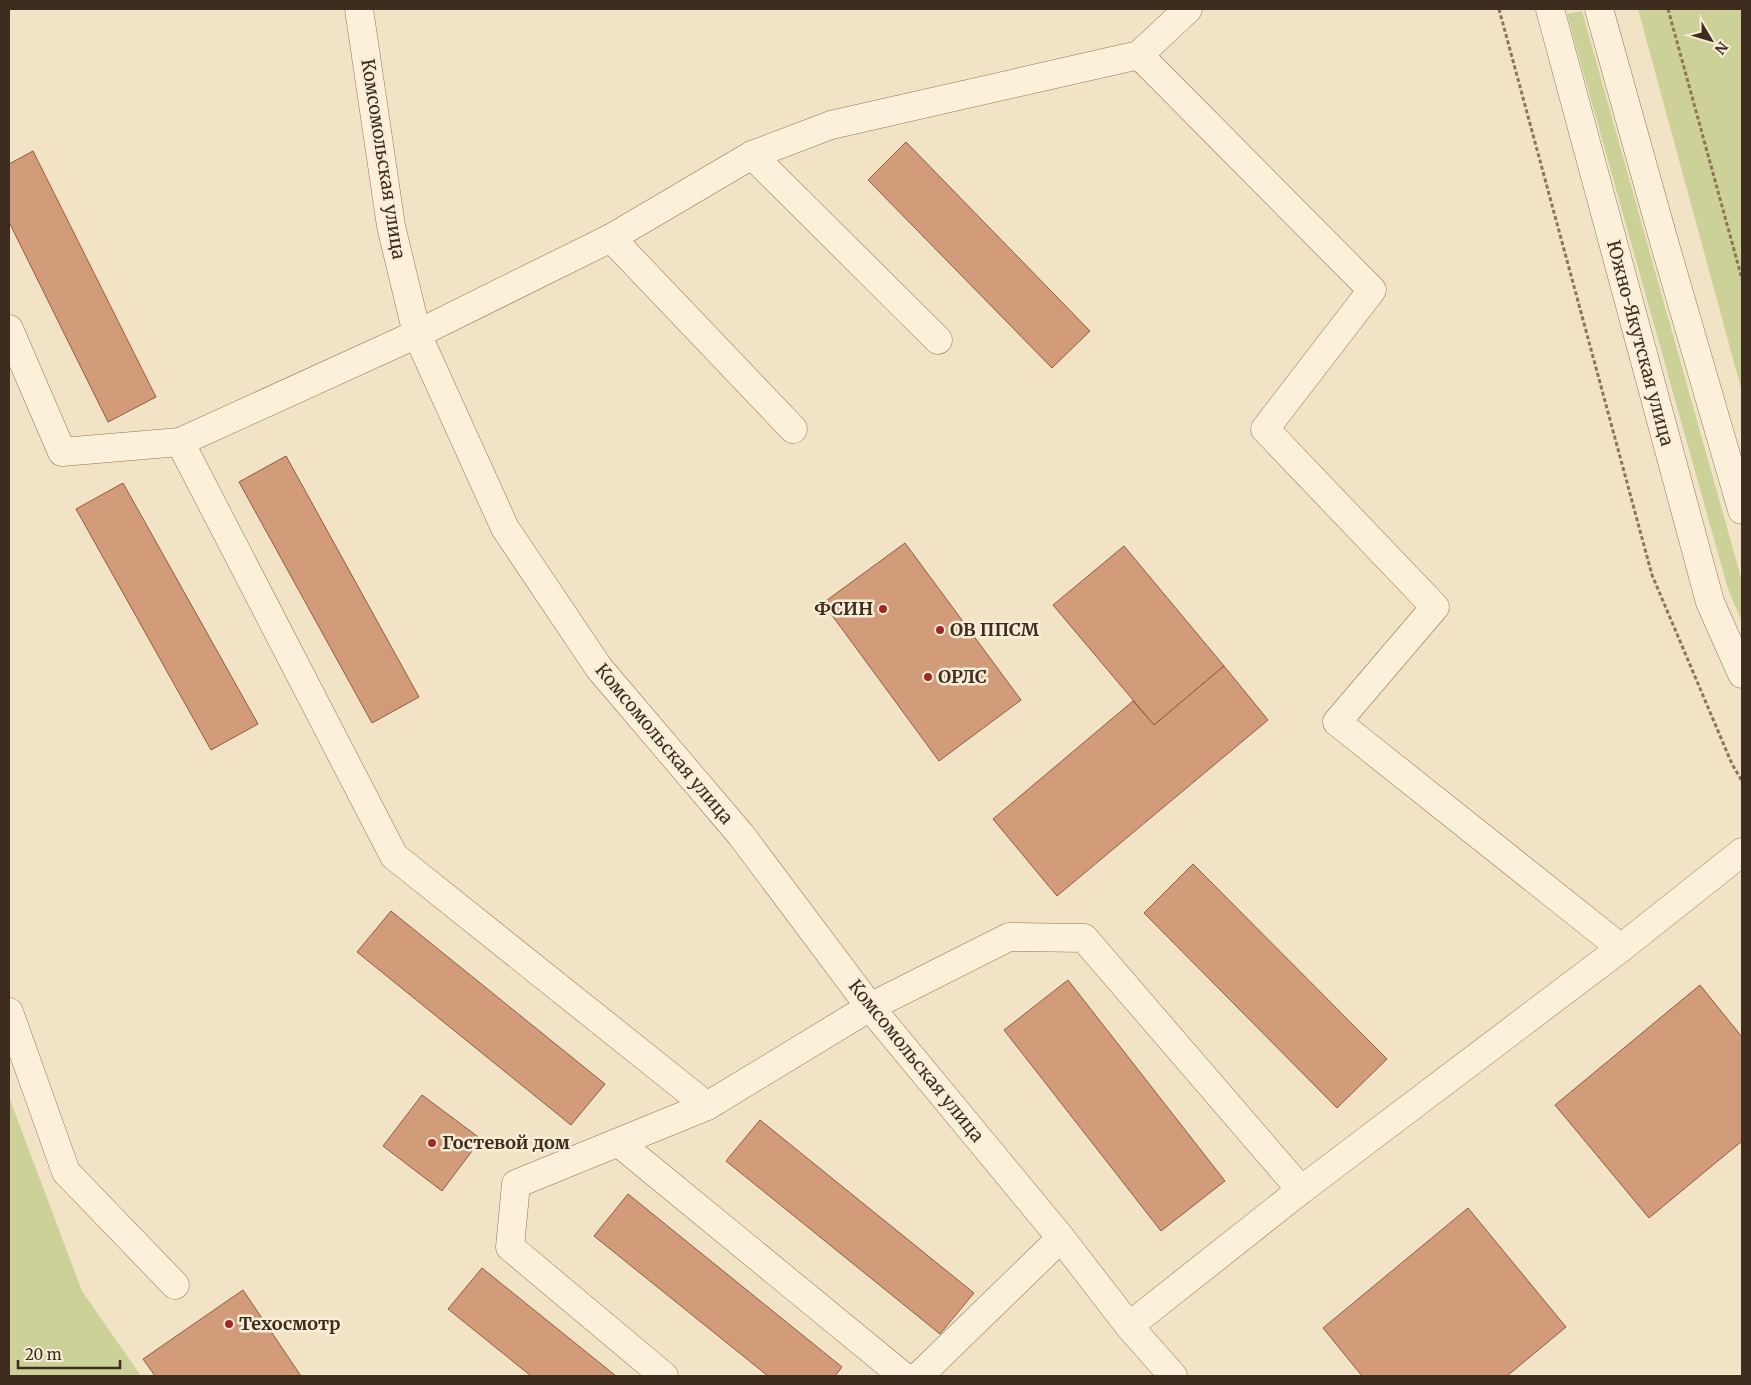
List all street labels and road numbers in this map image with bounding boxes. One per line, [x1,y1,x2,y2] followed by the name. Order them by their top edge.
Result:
[356,57,411,261] street label: Комсомольская улица
[1602,237,1679,449] street label: Южно-Якутская улица
[591,659,738,829] street label: Комсомольская улица
[844,975,989,1147] street label: Комсомольская улица

